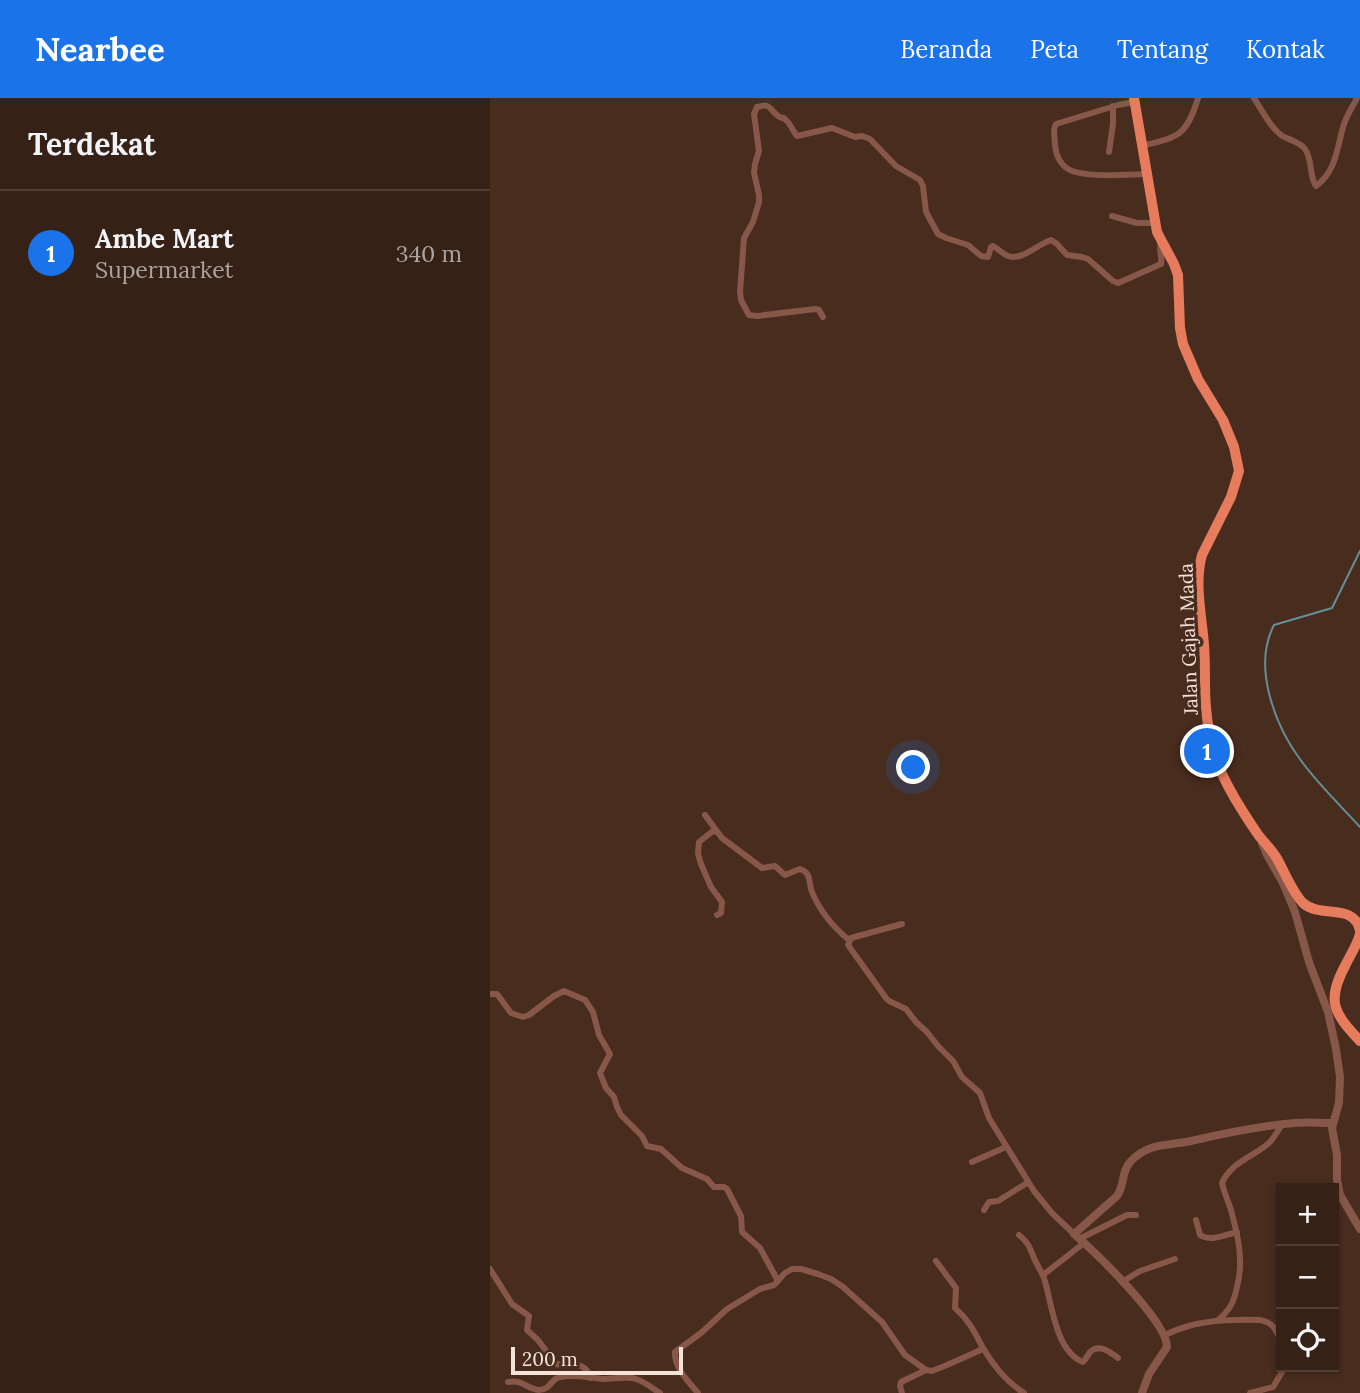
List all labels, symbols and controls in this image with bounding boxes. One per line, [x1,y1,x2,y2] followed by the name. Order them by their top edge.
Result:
[35,28,165,70] text: Nearbee
[900,34,992,65] text: Beranda
[1030,34,1079,65] text: Peta
[1117,34,1208,65] text: Tentang
[1246,34,1325,65] text: Kontak
[28,125,156,163] text: Terdekat
[95,222,234,255] text: Ambe Mart
[46,239,56,268] text: 1
[396,239,462,268] text: 340 m
[95,255,233,284] text: Supermarket
[1173,562,1203,716] street label: Jalan Gajah Mada
[1184,725,1230,777] pin: 1
[896,750,930,784] your location
[1276,1183,1339,1372] map controls
[1276,1183,1339,1246] button: +
[1276,1246,1339,1309] button: −
[1276,1309,1339,1372] button: locate
[511,1344,682,1376] scale bar
[522,1347,578,1371] text: 200 m

